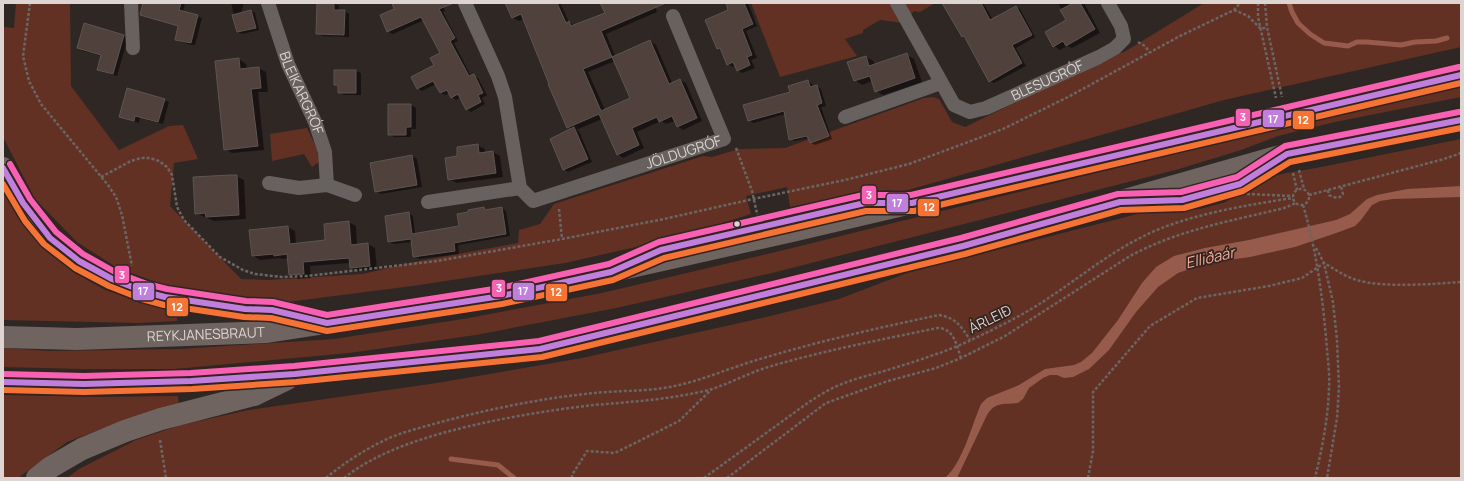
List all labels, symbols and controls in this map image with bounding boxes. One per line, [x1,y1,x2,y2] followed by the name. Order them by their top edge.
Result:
[276,49,328,137] street label: BLEIKARGRÓF
[1008,55,1086,105] street label: BLESUGRÓF
[1235,108,1251,127] line badge: 3
[1240,109,1246,124] text: 3
[1262,109,1285,128] line badge: 17
[1292,110,1315,130] line badge: 12
[1268,111,1278,126] text: 17
[1297,112,1309,127] text: 12
[643,130,724,173] street label: JÖLDUGRÓF
[861,185,877,205] line badge: 3
[866,187,872,202] text: 3
[886,193,909,213] line badge: 17
[892,195,902,210] text: 17
[917,198,940,217] line badge: 12
[923,199,935,214] text: 12
[732,219,742,229] unlabelled marker
[1183,241,1239,273] water label: Elliðaár
[114,265,130,284] line badge: 3
[119,267,125,282] text: 3
[491,279,506,298] line badge: 3
[496,280,502,295] text: 3
[132,282,155,301] line badge: 17
[512,282,535,301] line badge: 17
[138,283,148,298] text: 17
[518,283,528,298] text: 17
[545,283,568,302] line badge: 12
[550,284,562,299] text: 12
[166,297,189,317] line badge: 12
[171,299,183,314] text: 12
[965,300,1014,337] street label: ÁRLEIÐ
[147,322,266,345] street label: REYKJANESBRAUT

